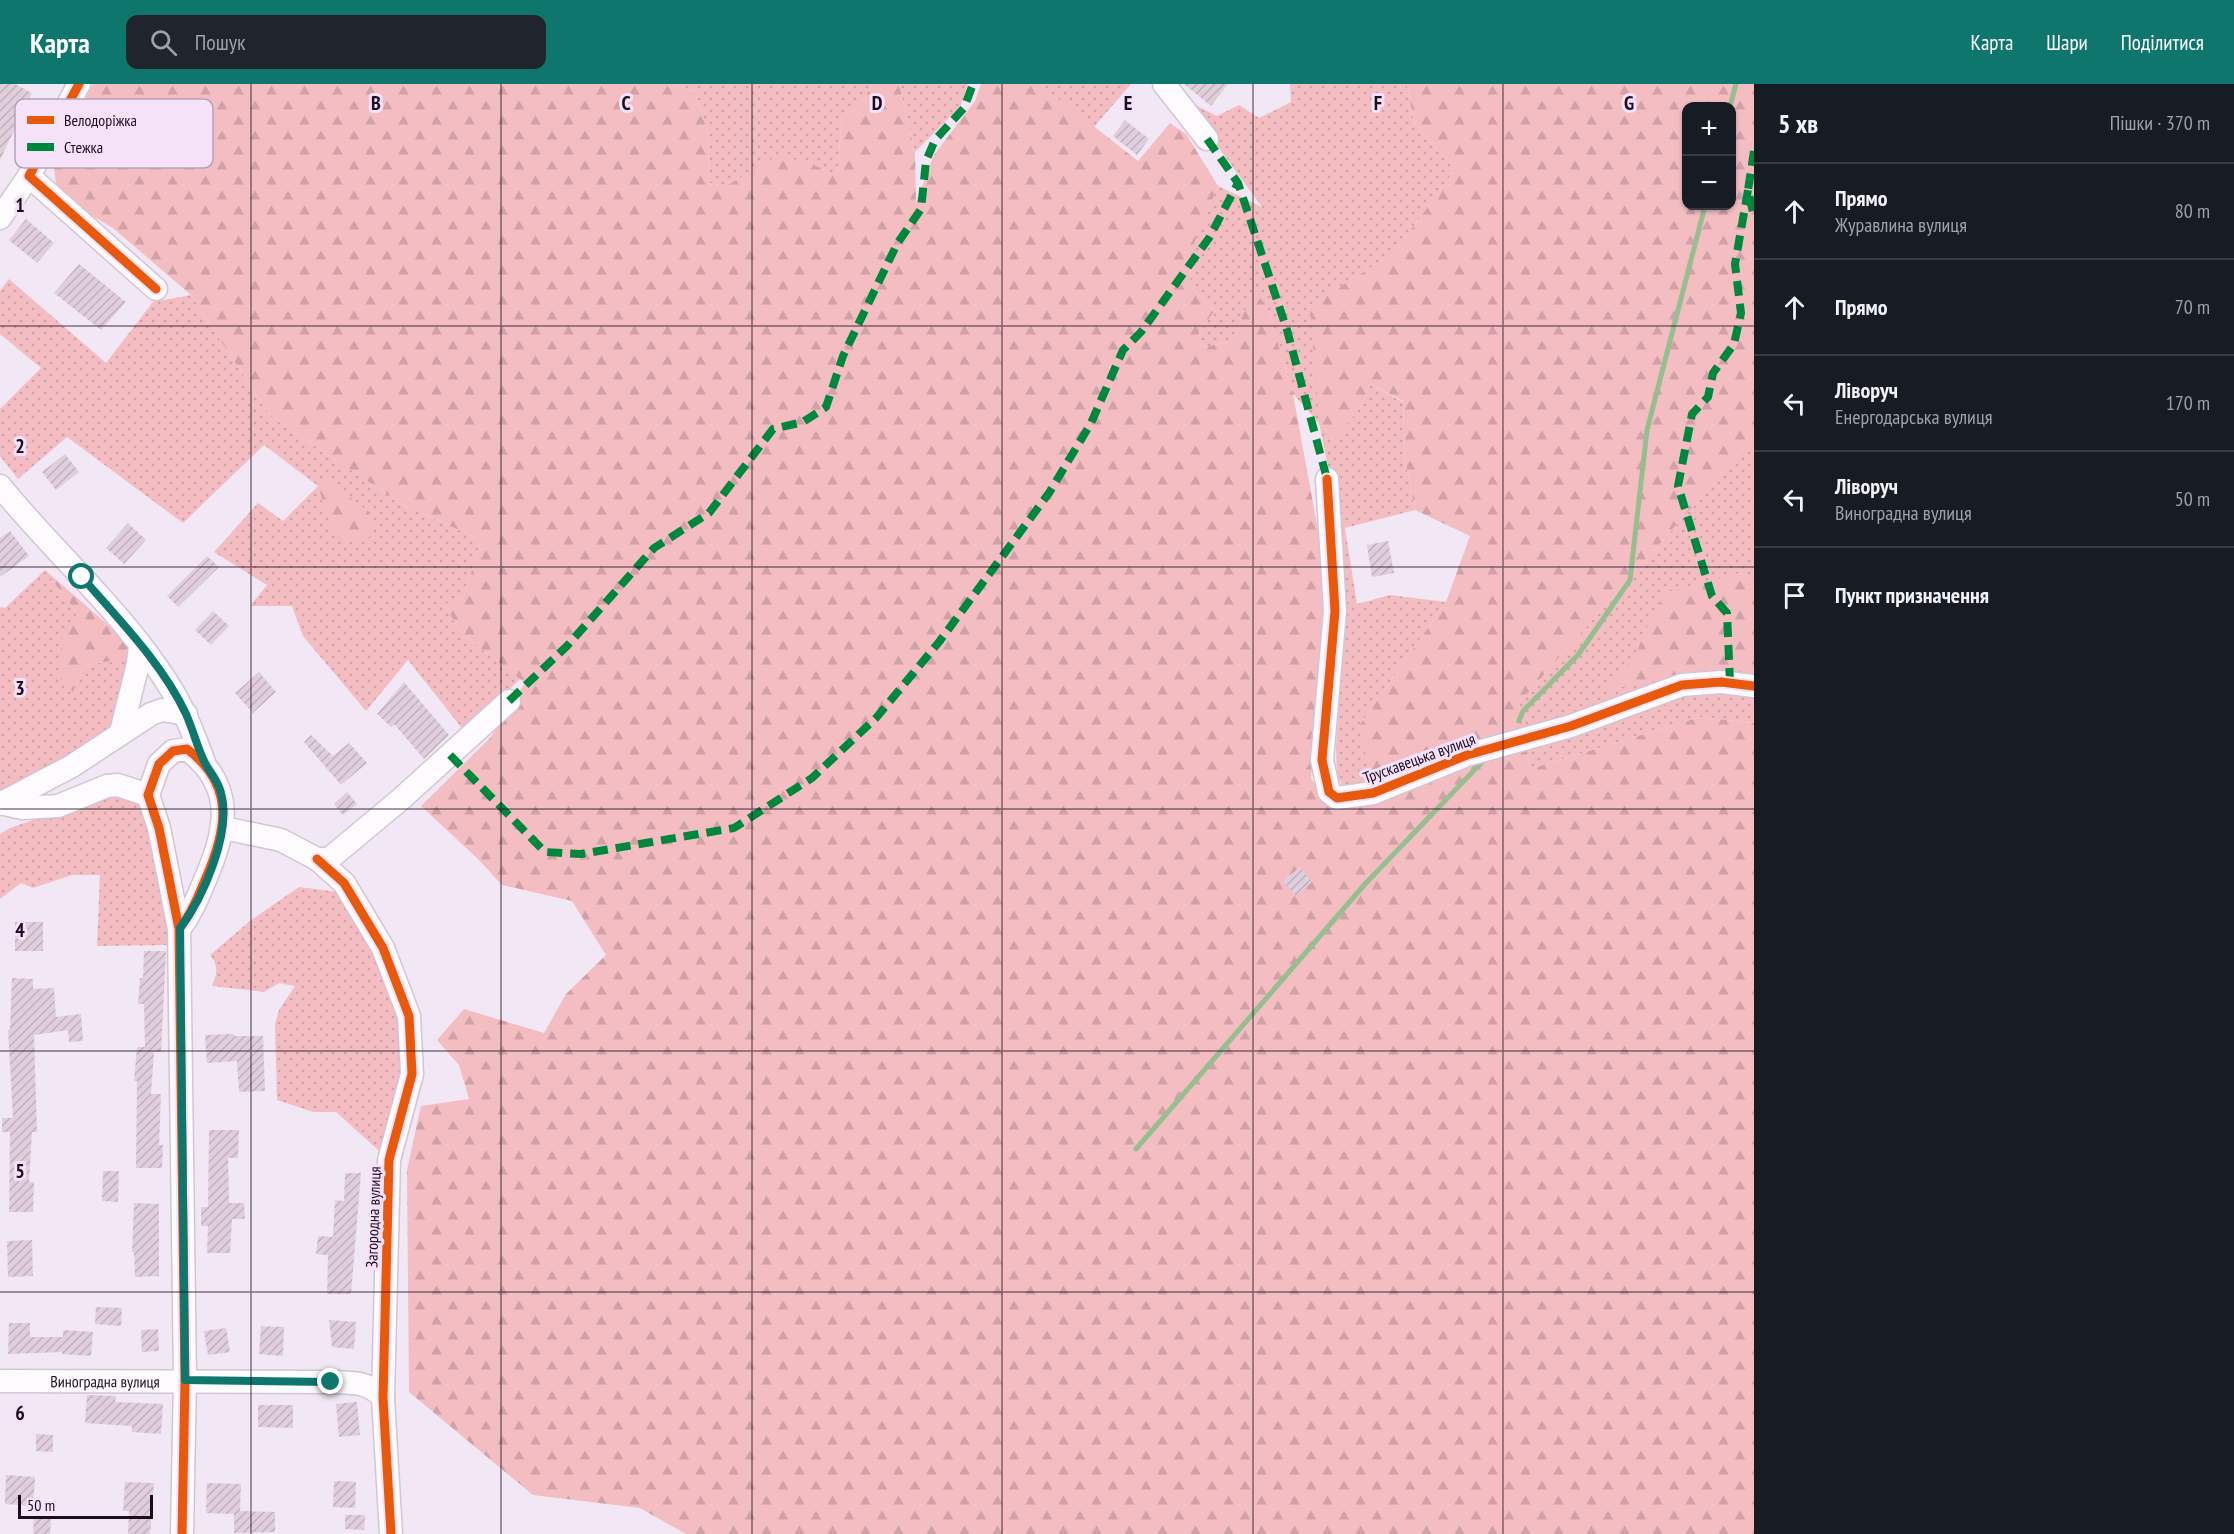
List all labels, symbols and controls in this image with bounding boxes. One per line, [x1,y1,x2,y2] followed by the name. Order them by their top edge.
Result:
[126,15,546,69] search box
[30,24,90,61] text: Карта
[147,26,180,59] icon: search
[195,28,246,56] text: Пошук
[1971,29,2013,56] text: Карта
[2046,29,2088,56] text: Шари
[2121,29,2204,56] text: Поділитися
[371,90,381,116] text: B
[621,90,631,116] text: C
[872,90,883,116] text: D
[1124,90,1132,116] text: E
[1374,90,1382,116] text: F
[1624,90,1634,116] text: G
[15,99,213,168] legend
[1682,102,1736,210] map controls
[1682,102,1736,156] button: +
[1778,107,1818,140] text: 5 хв
[64,110,137,130] text: Велодоріжка
[2110,110,2210,136] text: Пішки · 370 m
[64,137,103,157] text: Стежка
[1682,156,1736,210] button: −
[1835,184,1888,212] text: Прямо
[15,192,25,218] text: 1
[1778,195,1811,228] icon: ahead
[2175,198,2210,224] text: 80 m
[1835,212,1967,238] text: Журавлина вулиця
[1778,291,1811,324] icon: ahead
[1835,293,1888,321] text: Прямо
[2175,294,2210,320] text: 70 m
[1835,376,1898,404] text: Ліворуч
[1778,387,1811,420] icon: left
[2166,390,2210,416] text: 170 m
[1835,404,1992,430] text: Енергодарська вулиця
[15,433,25,459] text: 2
[1835,472,1898,500] text: Ліворуч
[1778,483,1811,516] icon: left
[2175,486,2210,512] text: 50 m
[1835,500,1972,526] text: Виноградна вулиця
[68,563,94,589] route start
[1778,579,1811,612] icon: arrive
[1835,581,1989,609] text: Пункт призначення
[15,675,25,701] text: 3
[1360,728,1478,788] street label: Трускавецька вулиця
[15,917,25,943] text: 4
[15,1158,25,1184] text: 5
[361,1166,385,1268] street label: Загородна вулиця
[317,1368,343,1394] route end
[50,1371,160,1391] street label: Виноградна вулиця
[15,1400,25,1426] text: 6
[18,1492,153,1520] scale bar
[27,1495,55,1515] text: 50 m

